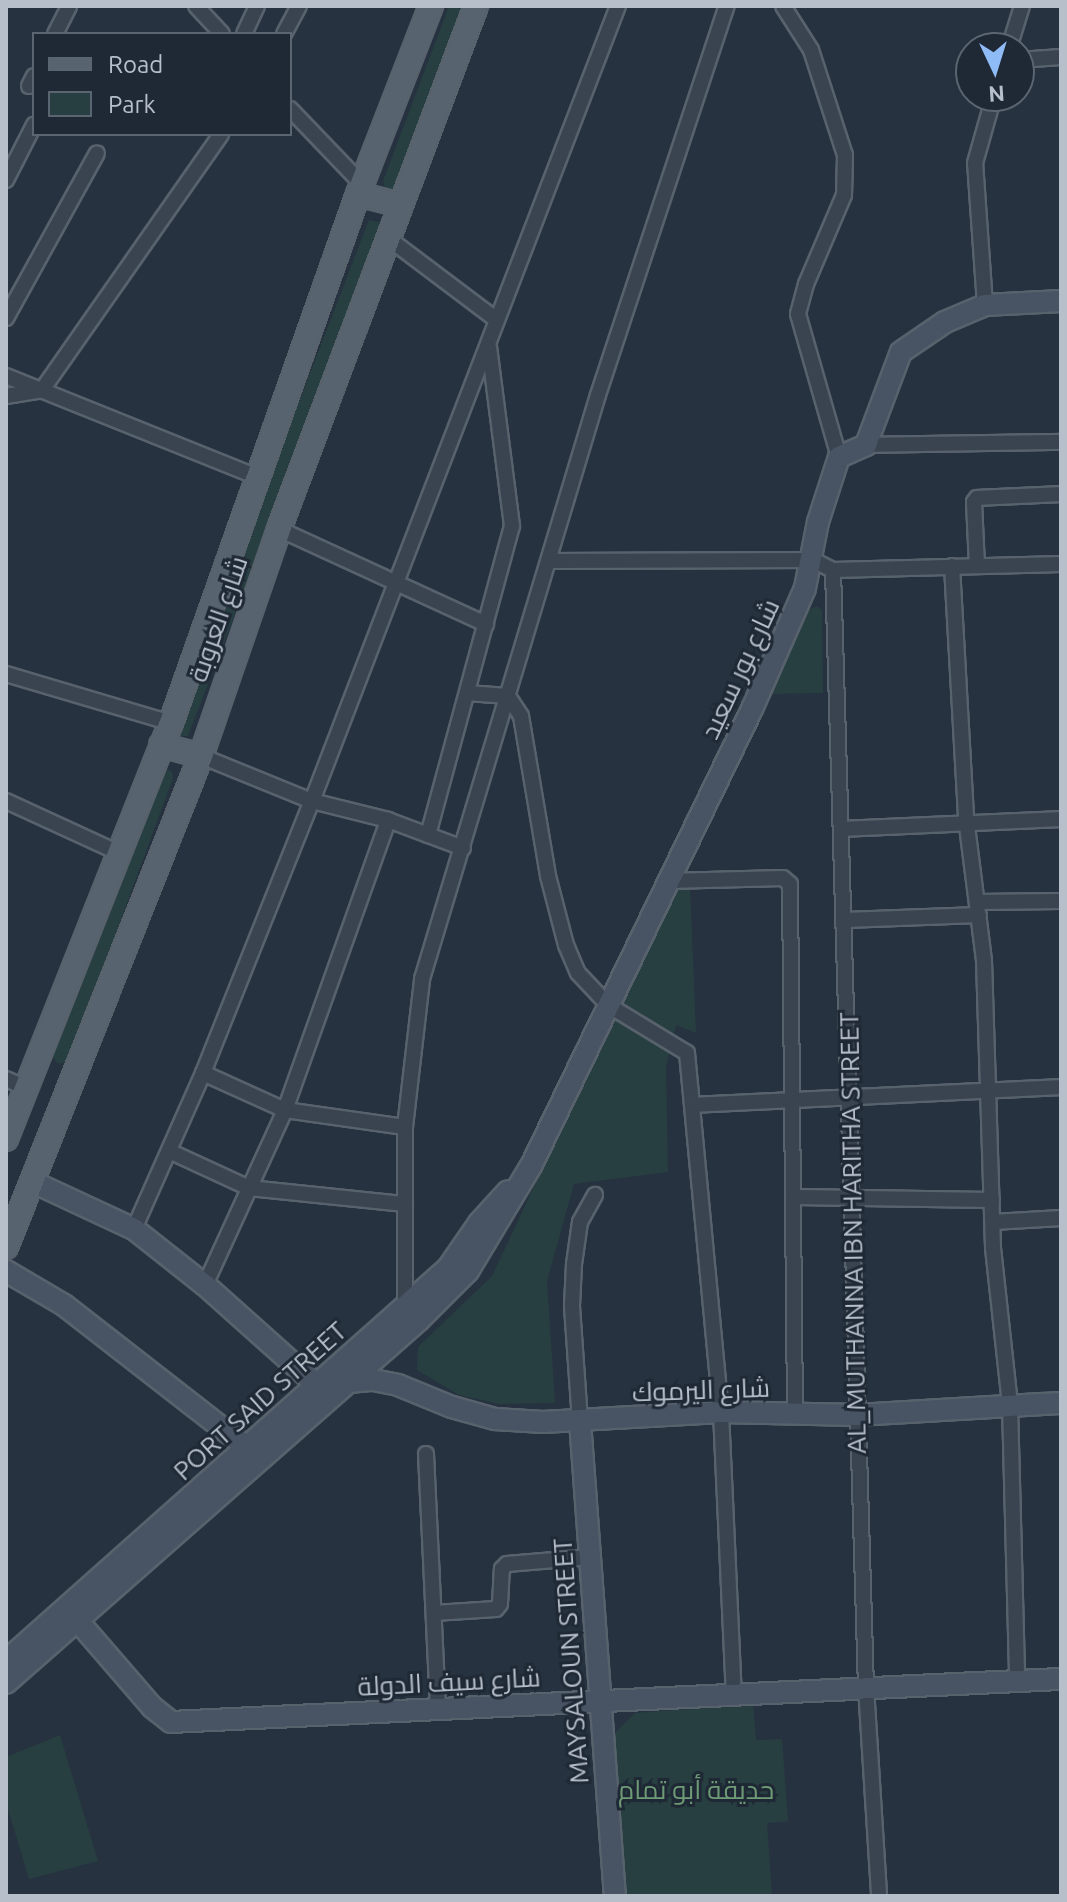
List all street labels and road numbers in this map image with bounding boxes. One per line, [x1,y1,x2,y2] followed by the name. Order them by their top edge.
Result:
[182,552,254,686] street label: شارع العروبة
[694,594,786,744] street label: شارع بور سعيد
[834,1012,872,1454] street label: AL_MUTHANNA IBN HARITHA STREET
[167,1315,353,1487] street label: PORT SAID STREET
[631,1372,771,1408] street label: شارع اليرموك
[547,1537,595,1785] street label: MAYSALOUN STREET
[357,1662,541,1702] street label: شارع سيف الدولة

